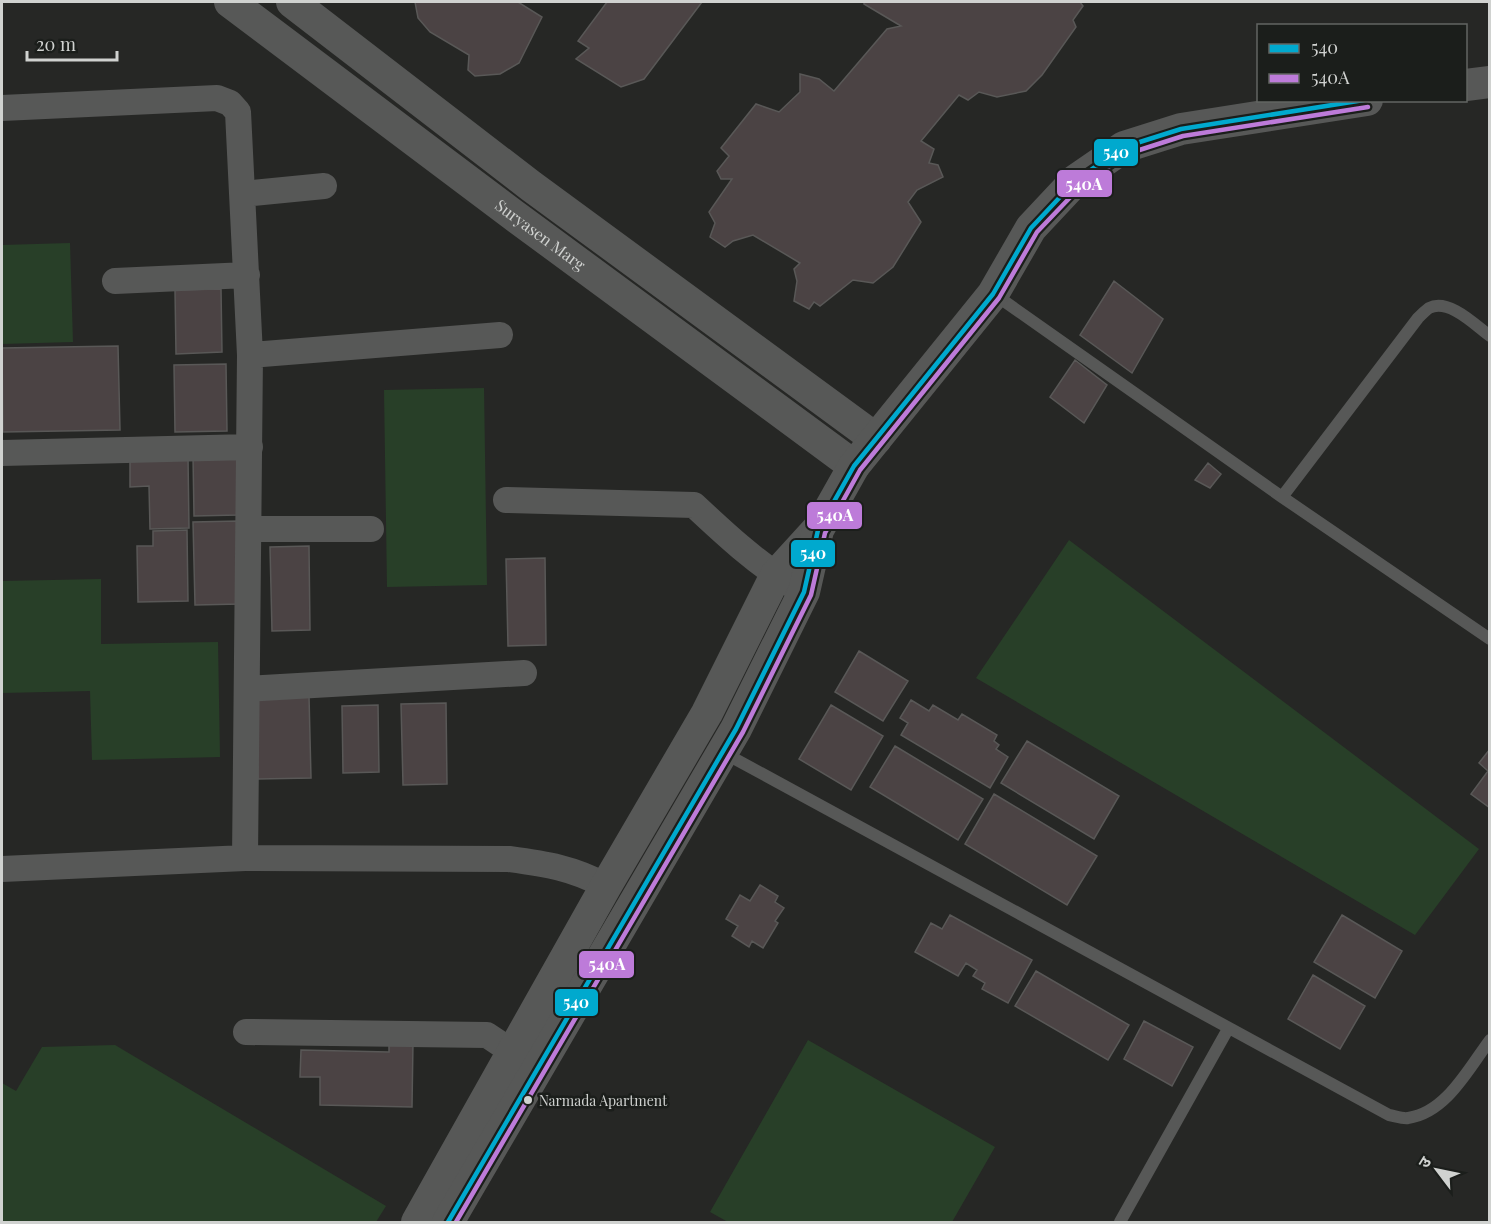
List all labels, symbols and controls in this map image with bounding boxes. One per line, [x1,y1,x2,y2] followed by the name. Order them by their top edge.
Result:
[27,24,117,62] scale bar
[1257,24,1467,102] legend
[36,32,76,56] text: 20 m
[1311,35,1338,59] text: 540
[1311,65,1350,89] text: 540A
[1093,138,1139,167] line badge: 540
[1103,141,1129,162] text: 540
[1056,169,1113,198] line badge: 540A
[1066,173,1103,194] text: 540A
[491,194,590,275] street label: Suryasen Marg
[806,501,863,530] line badge: 540A
[817,504,854,525] text: 540A
[790,539,836,568] line badge: 540
[800,542,826,563] text: 540
[578,950,635,979] line badge: 540A
[589,953,626,974] text: 540A
[554,988,599,1017] line badge: 540
[563,991,589,1012] text: 540
[539,1091,668,1110] place label: Narmada Apartment
[522,1094,534,1106] marker: Narmada Apartment
[1407,1140,1467,1200] north arrow
[1412,1152,1436,1171] text: उ

